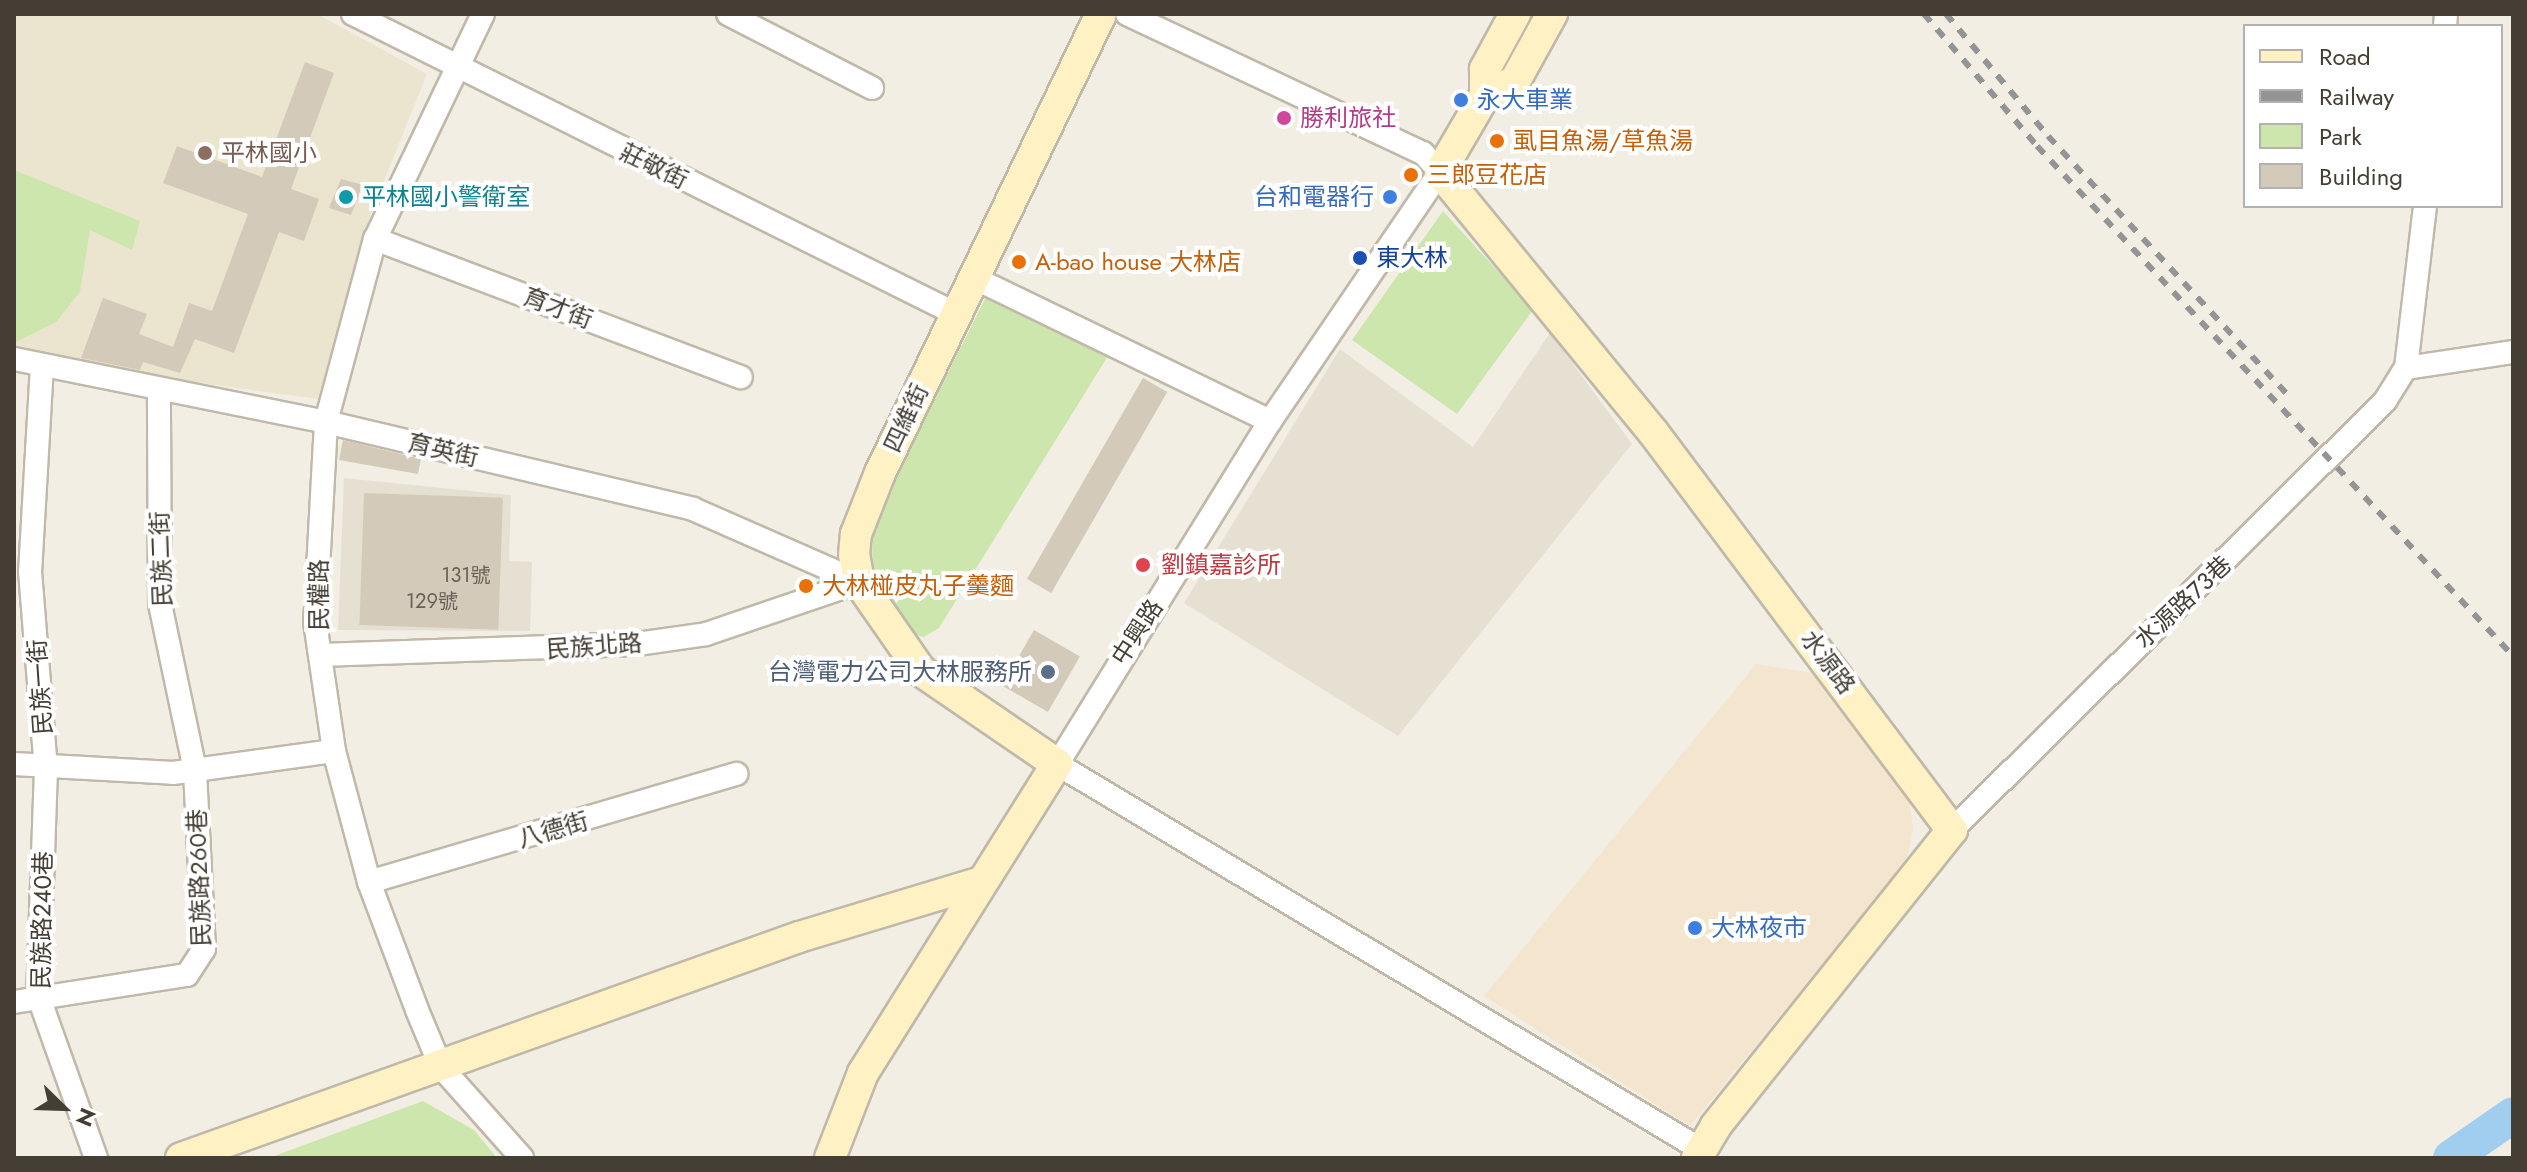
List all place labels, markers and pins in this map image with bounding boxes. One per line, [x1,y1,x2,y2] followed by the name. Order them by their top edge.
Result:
[1477,86,1573,114] place label: 永大車業
[1452,91,1470,109] marker: 永大車業
[1300,104,1396,132] place label: 勝利旅社
[1275,109,1293,127] marker: 勝利旅社
[1513,127,1693,155] place label: 虱目魚湯/草魚湯
[1488,132,1506,150] marker: 虱目魚湯/草魚湯
[221,139,317,167] place label: 平林國小
[196,144,214,162] marker: 平林國小
[1427,161,1547,189] place label: 三郎豆花店
[1402,166,1420,184] marker: 三郎豆花店
[362,183,530,211] place label: 平林國小警衛室
[1254,183,1374,211] place label: 台和電器行
[337,188,355,206] marker: 平林國小警衛室
[1381,188,1399,206] marker: 台和電器行
[1376,244,1448,272] place label: 東大林
[1035,248,1241,276] place label: A-bao house 大林店
[1351,249,1369,267] marker: 東大林
[1010,253,1028,271] marker: A-bao house 大林店
[1161,551,1281,579] place label: 劉鎮嘉診所
[1132,554,1154,576] marker: 劉鎮嘉診所
[822,572,1014,600] place label: 大林椪皮丸子羹麵
[797,577,815,595] marker: 大林椪皮丸子羹麵
[768,658,1032,686] place label: 台灣電力公司大林服務所
[1039,663,1057,681] marker: 台灣電力公司大林服務所
[1711,914,1807,942] place label: 大林夜市
[1686,919,1704,937] marker: 大林夜市

